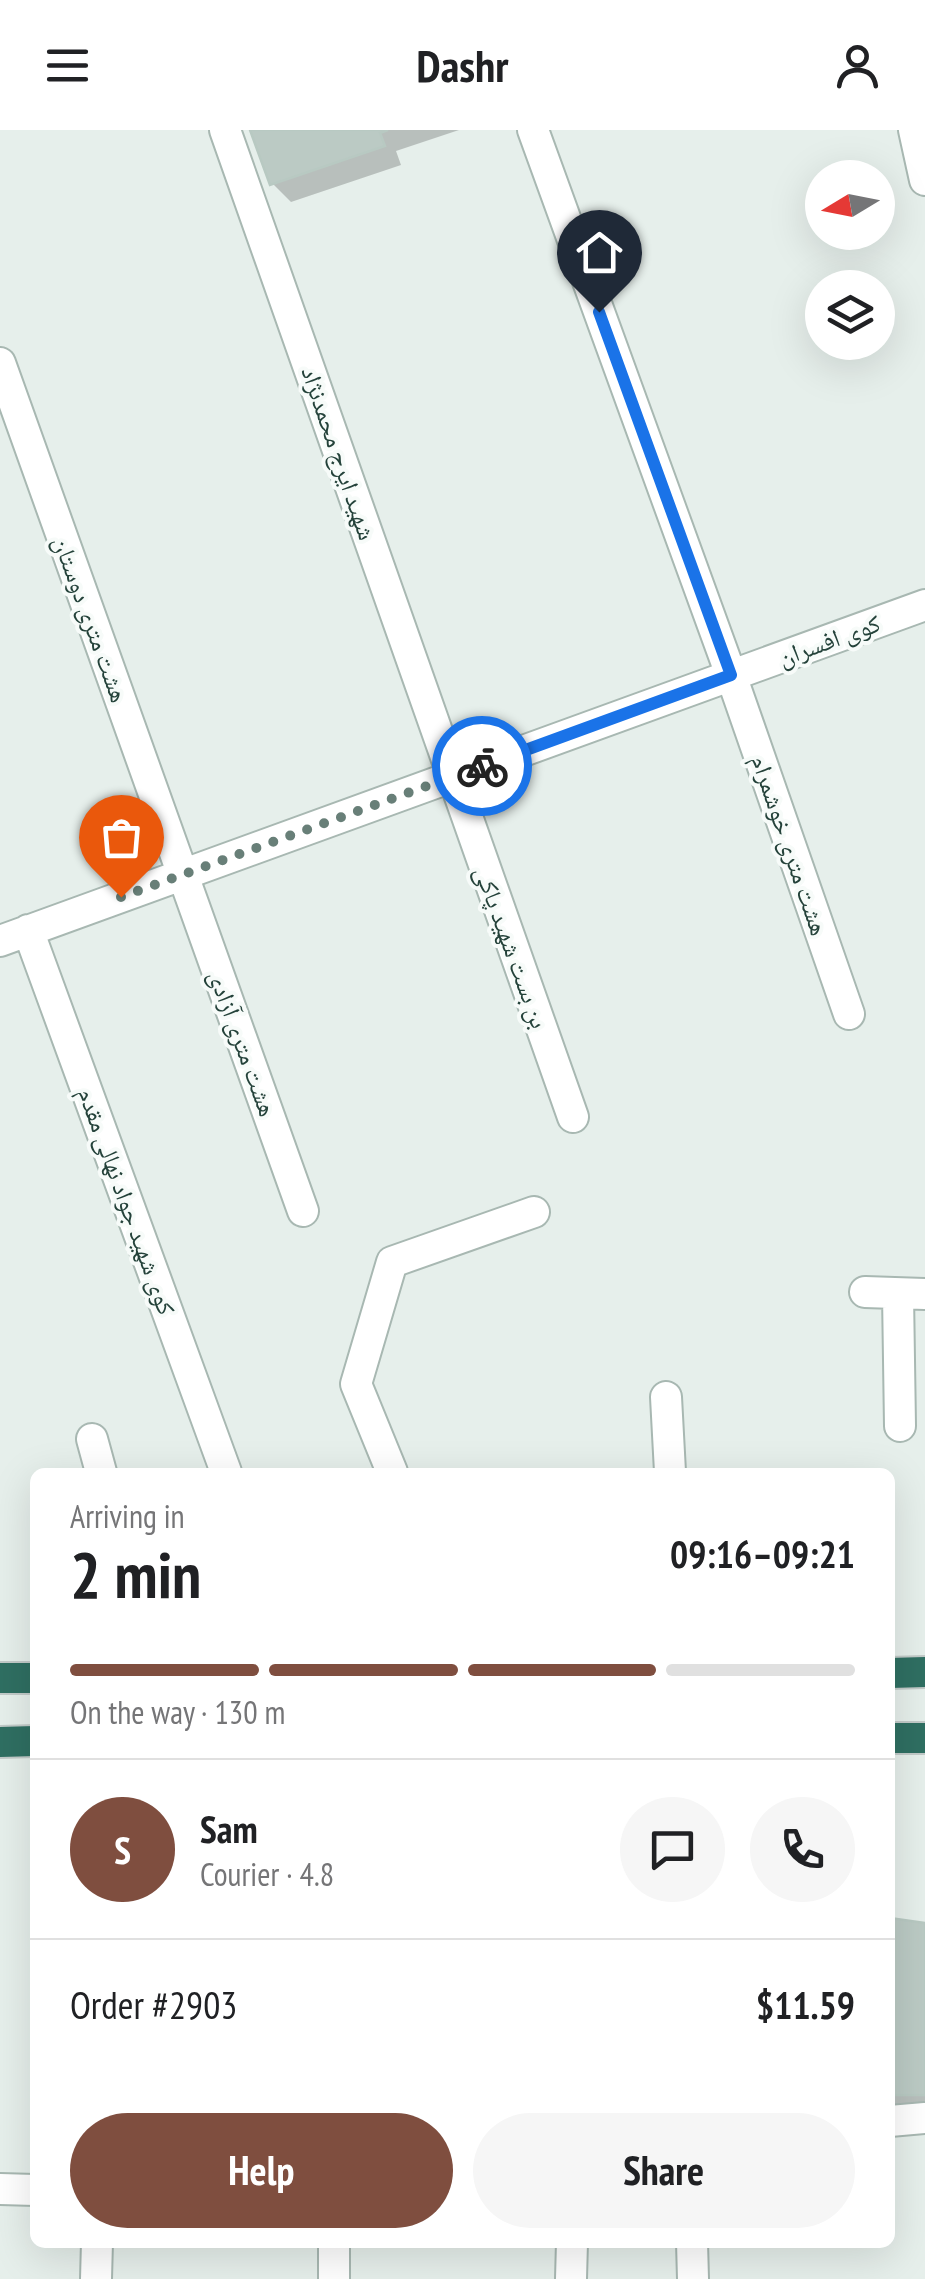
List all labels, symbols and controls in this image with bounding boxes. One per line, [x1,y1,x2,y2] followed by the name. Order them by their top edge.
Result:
[417,36,508,94] text: Dashr
[40,38,95,93] icon: menu
[830,38,885,93] icon: person
[805,160,895,250] north arrow
[805,160,895,360] map controls
[557,210,642,313] pin
[572,225,627,280] icon: home
[805,270,895,360] button: layers
[294,362,384,544] street label: شهید ایرج محمدنژاد
[46,531,136,707] street label: هشت متری دوستان
[773,607,885,673] street label: کوی افسران
[432,716,532,816] courier
[455,739,510,794] icon: bike
[743,750,836,940] street label: هشت متری خوشمرام
[79,795,164,898] pin
[94,810,149,865] icon: bag
[468,861,556,1033] street label: بن بست شهید پاکى
[202,965,284,1121] street label: هشت متری آزادی
[70,1083,183,1319] street label: کوی شهید جواد نهالی مقدم
[70,1495,185,1537] text: Arriving in
[670,1529,855,1578] text: 09:16–09:21
[70,1532,201,1616] text: 2 min
[70,1691,285,1733] text: On the way · 130 m
[620,1797,725,1902] button: chat
[750,1797,855,1902] button: phone
[200,1804,258,1853] text: Sam
[114,1825,131,1874] text: S
[200,1853,334,1895] text: Courier · 4.8
[70,1980,237,2029] text: Order #2903
[756,1980,855,2029] text: $11.59
[70,2113,453,2228] button: Help
[473,2113,855,2228] button: Share

